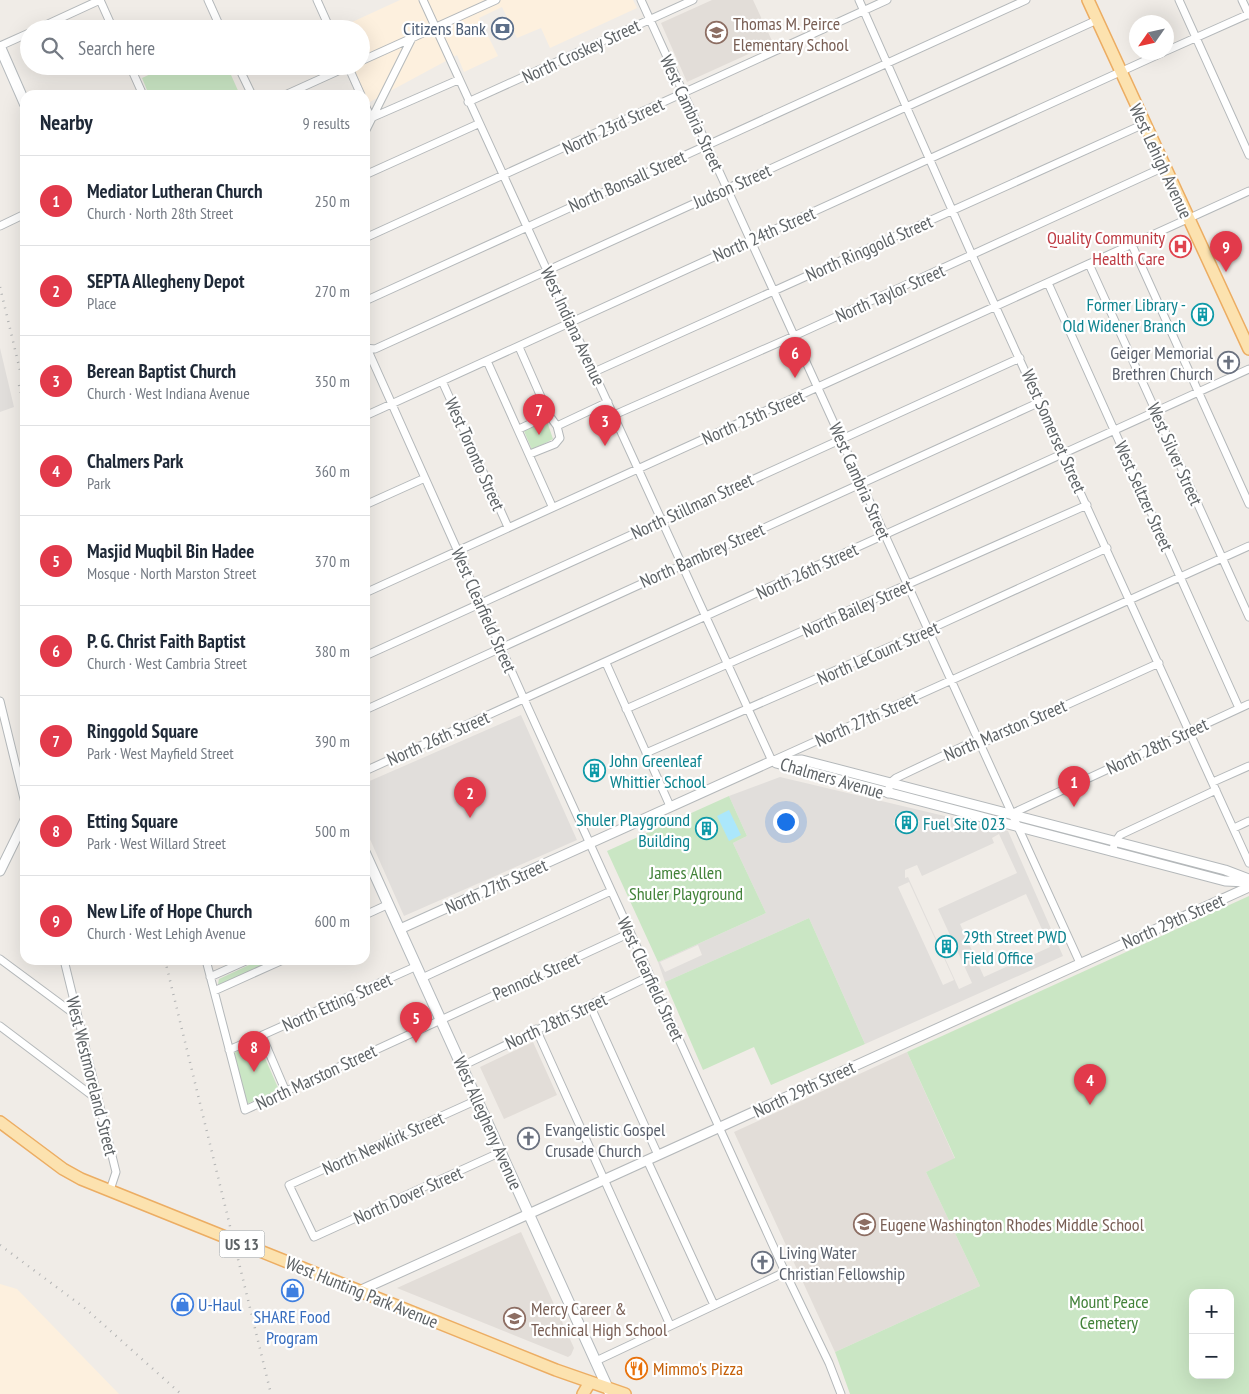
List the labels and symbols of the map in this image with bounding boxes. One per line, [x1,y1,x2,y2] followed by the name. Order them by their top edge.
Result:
[733,12,849,56] place label: Thomas M. Peirce Elementary School
[518,14,644,88] street label: North Croskey Street
[1129,15,1174,60] north arrow
[490,16,514,40] bank icon: Citizens Bank
[403,17,486,40] place label: Citizens Bank
[705,21,729,45] school or university icon: Thomas M. Peirce Elementary School
[655,51,729,175] street label: West Cambria Street
[559,92,668,160] street label: North 23rd Street
[1124,100,1198,222] street label: West Lehigh Avenue
[565,145,689,217] street label: North Bonsall Street
[689,159,775,214] street label: Judson Street
[709,201,819,267] street label: North 24th Street
[802,210,936,286] street label: North Ringgold Street
[1047,226,1165,270] place label: Quality Community Health Care
[1210,231,1242,272] pin: 9
[1169,235,1193,259] hospital icon: Quality Community Health Care
[832,259,948,327] street label: North Taylor Street
[535,263,611,389] street label: West Indiana Avenue
[1062,293,1186,337] place label: Former Library - Old Widener Branch
[1190,302,1214,326] building icon: Former Library - Old Widener Branch
[779,337,811,378] pin: 6
[1110,341,1214,385] place label: Geiger Memorial Brethren Church
[1217,350,1241,374] church icon: Geiger Memorial Brethren Church
[1016,366,1092,496] street label: West Somerset Street
[698,384,808,450] street label: North 25th Street
[440,394,510,514] street label: West Toronto Street
[523,394,555,435] pin: 7
[1142,399,1208,509] street label: West Silver Street
[589,405,621,446] pin: 3
[824,419,896,543] street label: West Cambria Street
[1110,438,1178,554] street label: West Seltzer Street
[627,468,757,544] street label: North Stillman Street
[636,517,768,593] street label: North Bambrey Street
[752,537,862,605] street label: North 26th Street
[446,544,522,676] street label: West Clearfield Street
[799,574,915,642] street label: North Bailey Street
[814,616,942,690] street label: North LeCount Street
[811,686,921,752] street label: North 27th Street
[940,694,1070,766] street label: North Marston Street
[383,705,493,771] street label: North 26th Street
[1102,712,1212,780] street label: North 28th Street
[609,749,706,793] place label: John Greenleaf Whittier School
[778,752,886,804] street label: Chalmers Avenue
[582,758,606,782] building icon: John Greenleaf Whittier School
[1058,766,1090,807] pin: 1
[454,777,486,818] pin: 2
[576,808,690,852] place label: Shuler Playground Building
[773,809,799,835] your location
[895,811,919,835] building icon: Fuel Site 023
[923,812,1006,835] place label: Fuel Site 023
[694,817,718,841] building icon: Shuler Playground Building
[441,853,551,919] street label: North 27th Street
[629,861,743,905] park label: James Allen Shuler Playground
[1118,888,1228,954] street label: North 29th Street
[612,913,690,1045] street label: West Clearfield Street
[963,925,1067,969] place label: 29th Street PWD Field Office
[935,934,959,958] building icon: 29th Street PWD Field Office
[489,947,583,1005] street label: Pennock Street
[279,968,396,1036] street label: North Etting Street
[501,987,611,1055] street label: North 28th Street
[61,994,123,1158] street label: West Westmoreland Street
[400,1002,432,1043] pin: 5
[238,1031,270,1072] pin: 8
[252,1039,380,1115] street label: North Marston Street
[448,1053,528,1193] street label: West Allegheny Avenue
[749,1055,859,1123] street label: North 29th Street
[1074,1064,1106,1105] pin: 4
[319,1106,447,1180] street label: North Newkirk Street
[545,1118,666,1162] place label: Evangelistic Gospel Crusade Church
[517,1127,541,1151] church icon: Evangelistic Gospel Crusade Church
[350,1161,466,1229] street label: North Dover Street
[852,1212,876,1236] school or university icon: Eugene Washington Rhodes Middle School
[880,1213,1145,1236] place label: Eugene Washington Rhodes Middle School
[220,1230,264,1258] road number: US 13
[779,1241,905,1285] place label: Living Water Christian Fellowship
[751,1250,775,1274] church icon: Living Water Christian Fellowship
[282,1251,442,1333] street label: West Hunting Park Avenue
[280,1279,304,1303] shop icon: SHARE Food Program
[1069,1290,1149,1334] park label: Mount Peace Cemetery
[170,1292,194,1316] shop icon: U-Haul
[198,1293,242,1316] place label: U-Haul
[531,1297,668,1341] place label: Mercy Career & Technical High School
[254,1305,330,1349] place label: SHARE Food Program
[503,1306,527,1330] school or university icon: Mercy Career & Technical High School
[625,1356,649,1380] restaurant icon: Mimmo's Pizza
[653,1357,743,1380] place label: Mimmo's Pizza

